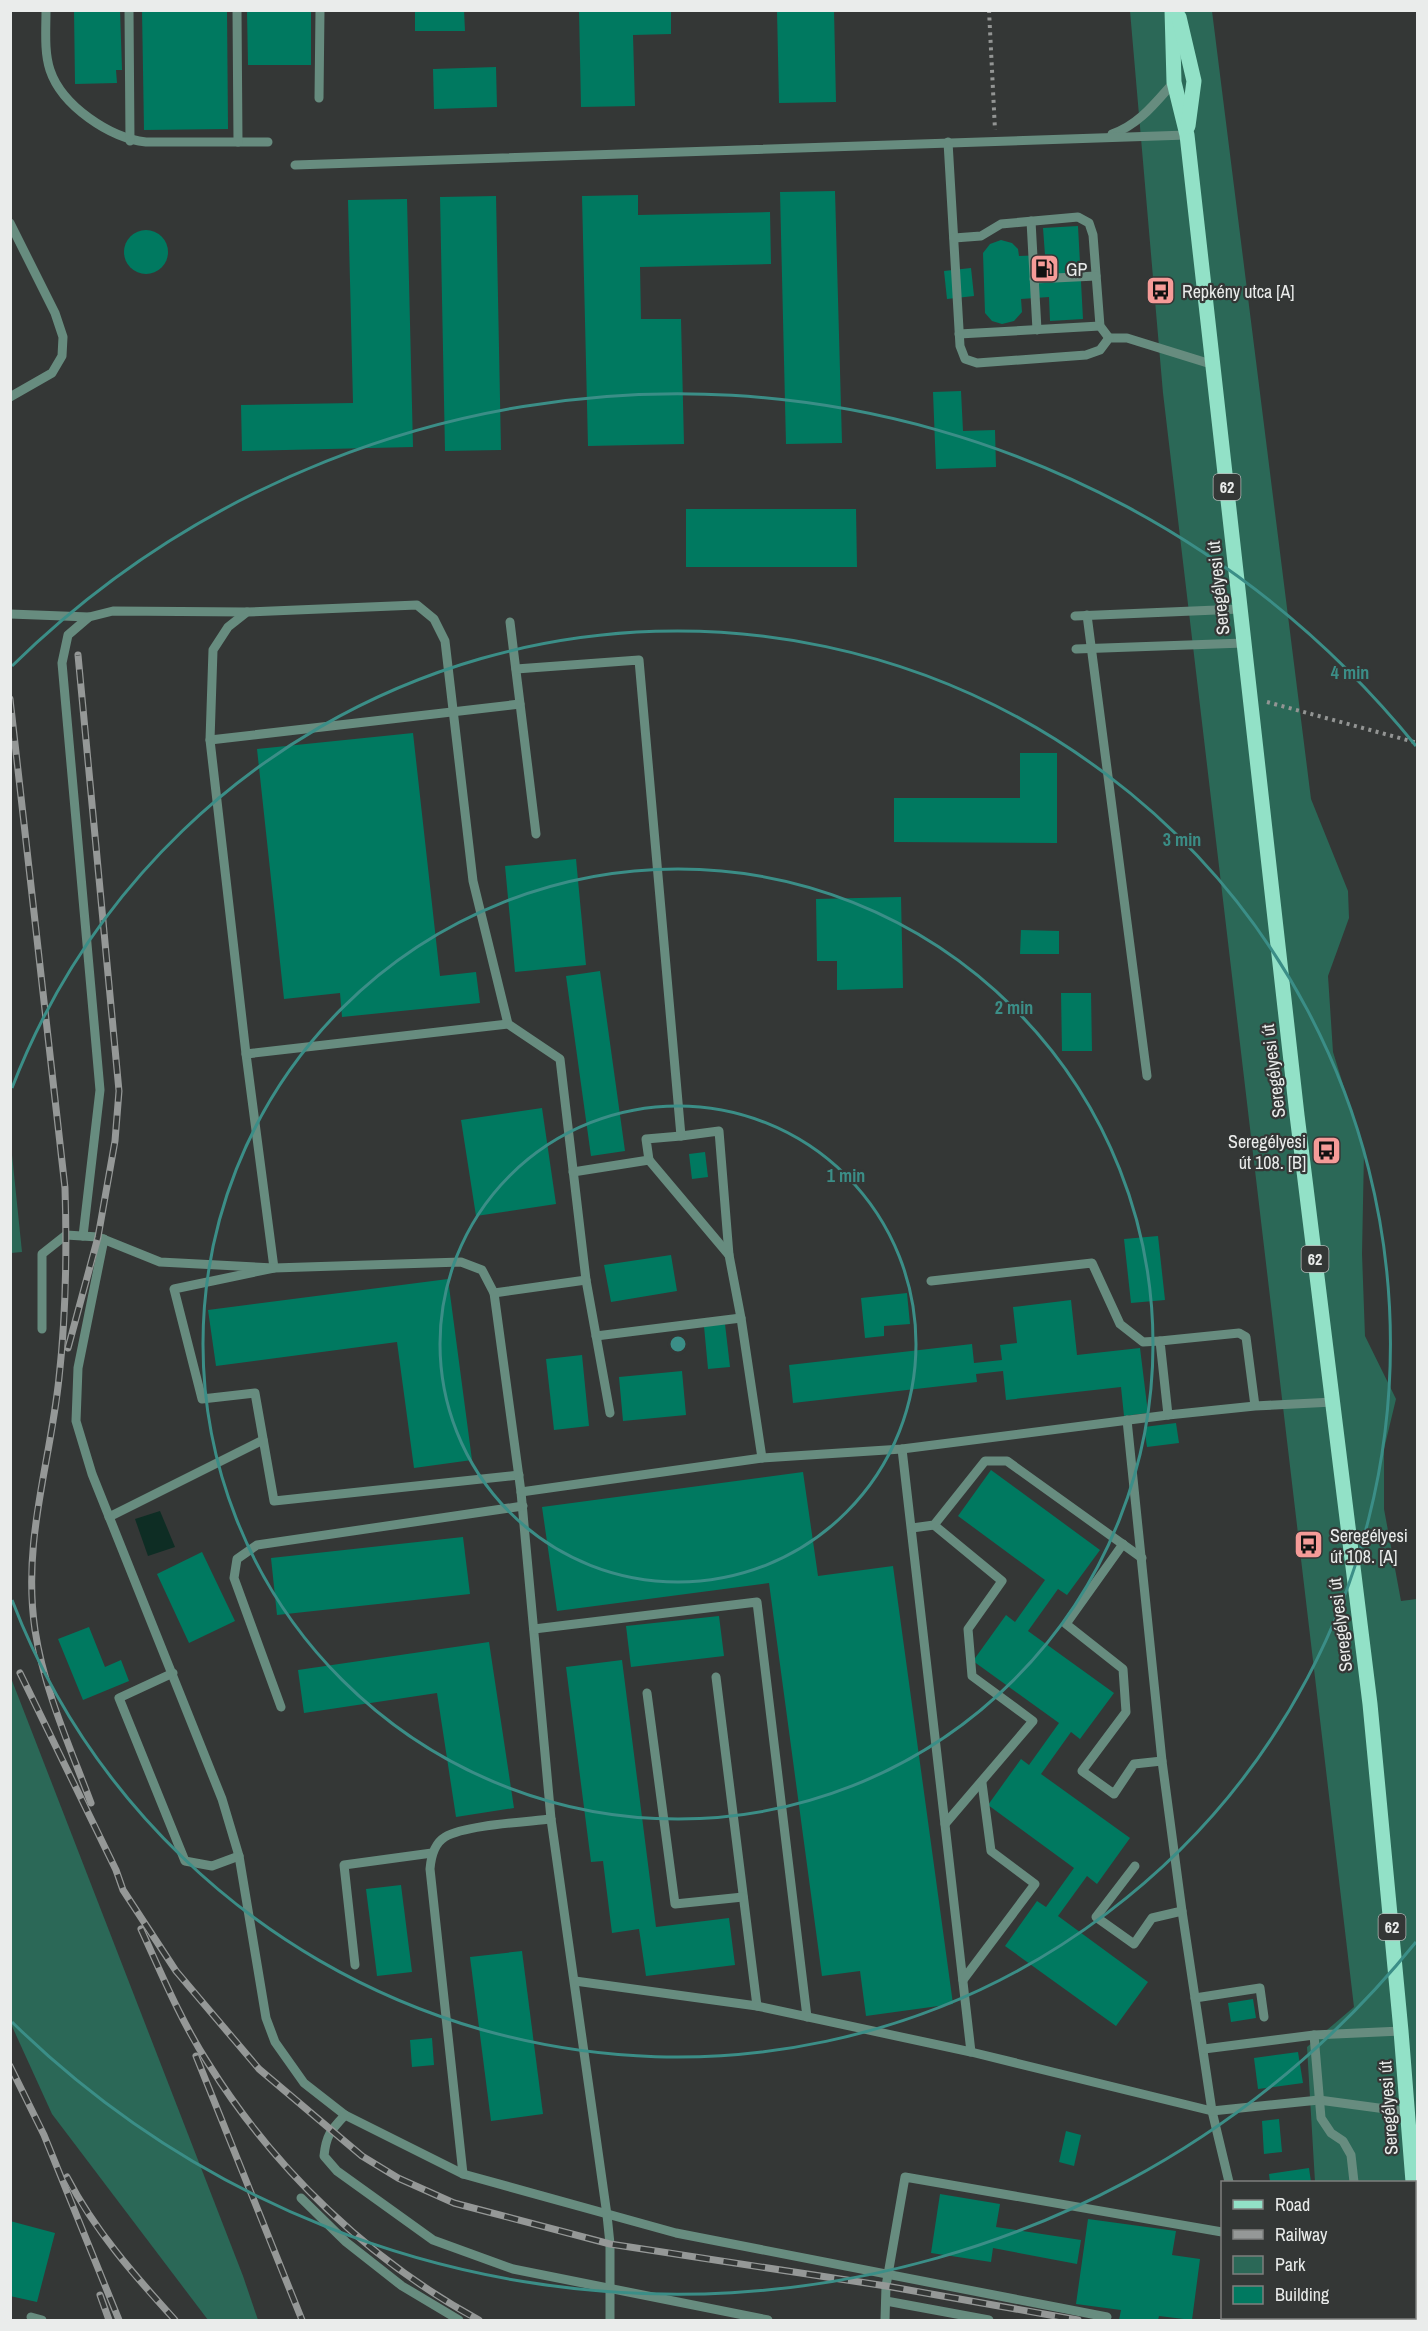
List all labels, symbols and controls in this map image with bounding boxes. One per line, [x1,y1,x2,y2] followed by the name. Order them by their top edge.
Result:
[1029,253,1061,285] fuel station icon: GP
[1066,257,1087,282] place label: GP
[1145,275,1177,307] bus stop icon: Repkény utca [A]
[1182,279,1294,304] place label: Repkény utca [A]
[1214,474,1240,500] road number: 62
[1201,540,1235,636] street label: Seregélyesi út
[1331,660,1369,685] text: 4 min
[1163,827,1201,852] text: 3 min
[995,995,1033,1020] text: 2 min
[1255,1023,1291,1119] street label: Seregélyesi út
[1228,1129,1306,1175] place label: Seregélyesi út 108. [B]
[1311,1135,1343,1167] bus stop icon: Seregélyesi út 108. [B]
[827,1163,865,1188] text: 1 min
[1302,1246,1328,1272] road number: 62
[668,1334,688,1354] centre of rings
[1330,1523,1408,1569] place label: Seregélyesi út 108. [A]
[1293,1529,1325,1561] bus stop icon: Seregélyesi út 108. [A]
[1322,1577,1358,1673] street label: Seregélyesi út
[1378,1914,1406,1940] road number: 62
[1372,2060,1404,2156] street label: Seregélyesi út
[1221,2181,1416,2319] legend
[1275,2192,1310,2217] text: Road
[1275,2222,1328,2247] text: Railway
[1275,2252,1306,2277] text: Park
[1275,2282,1330,2307] text: Building

